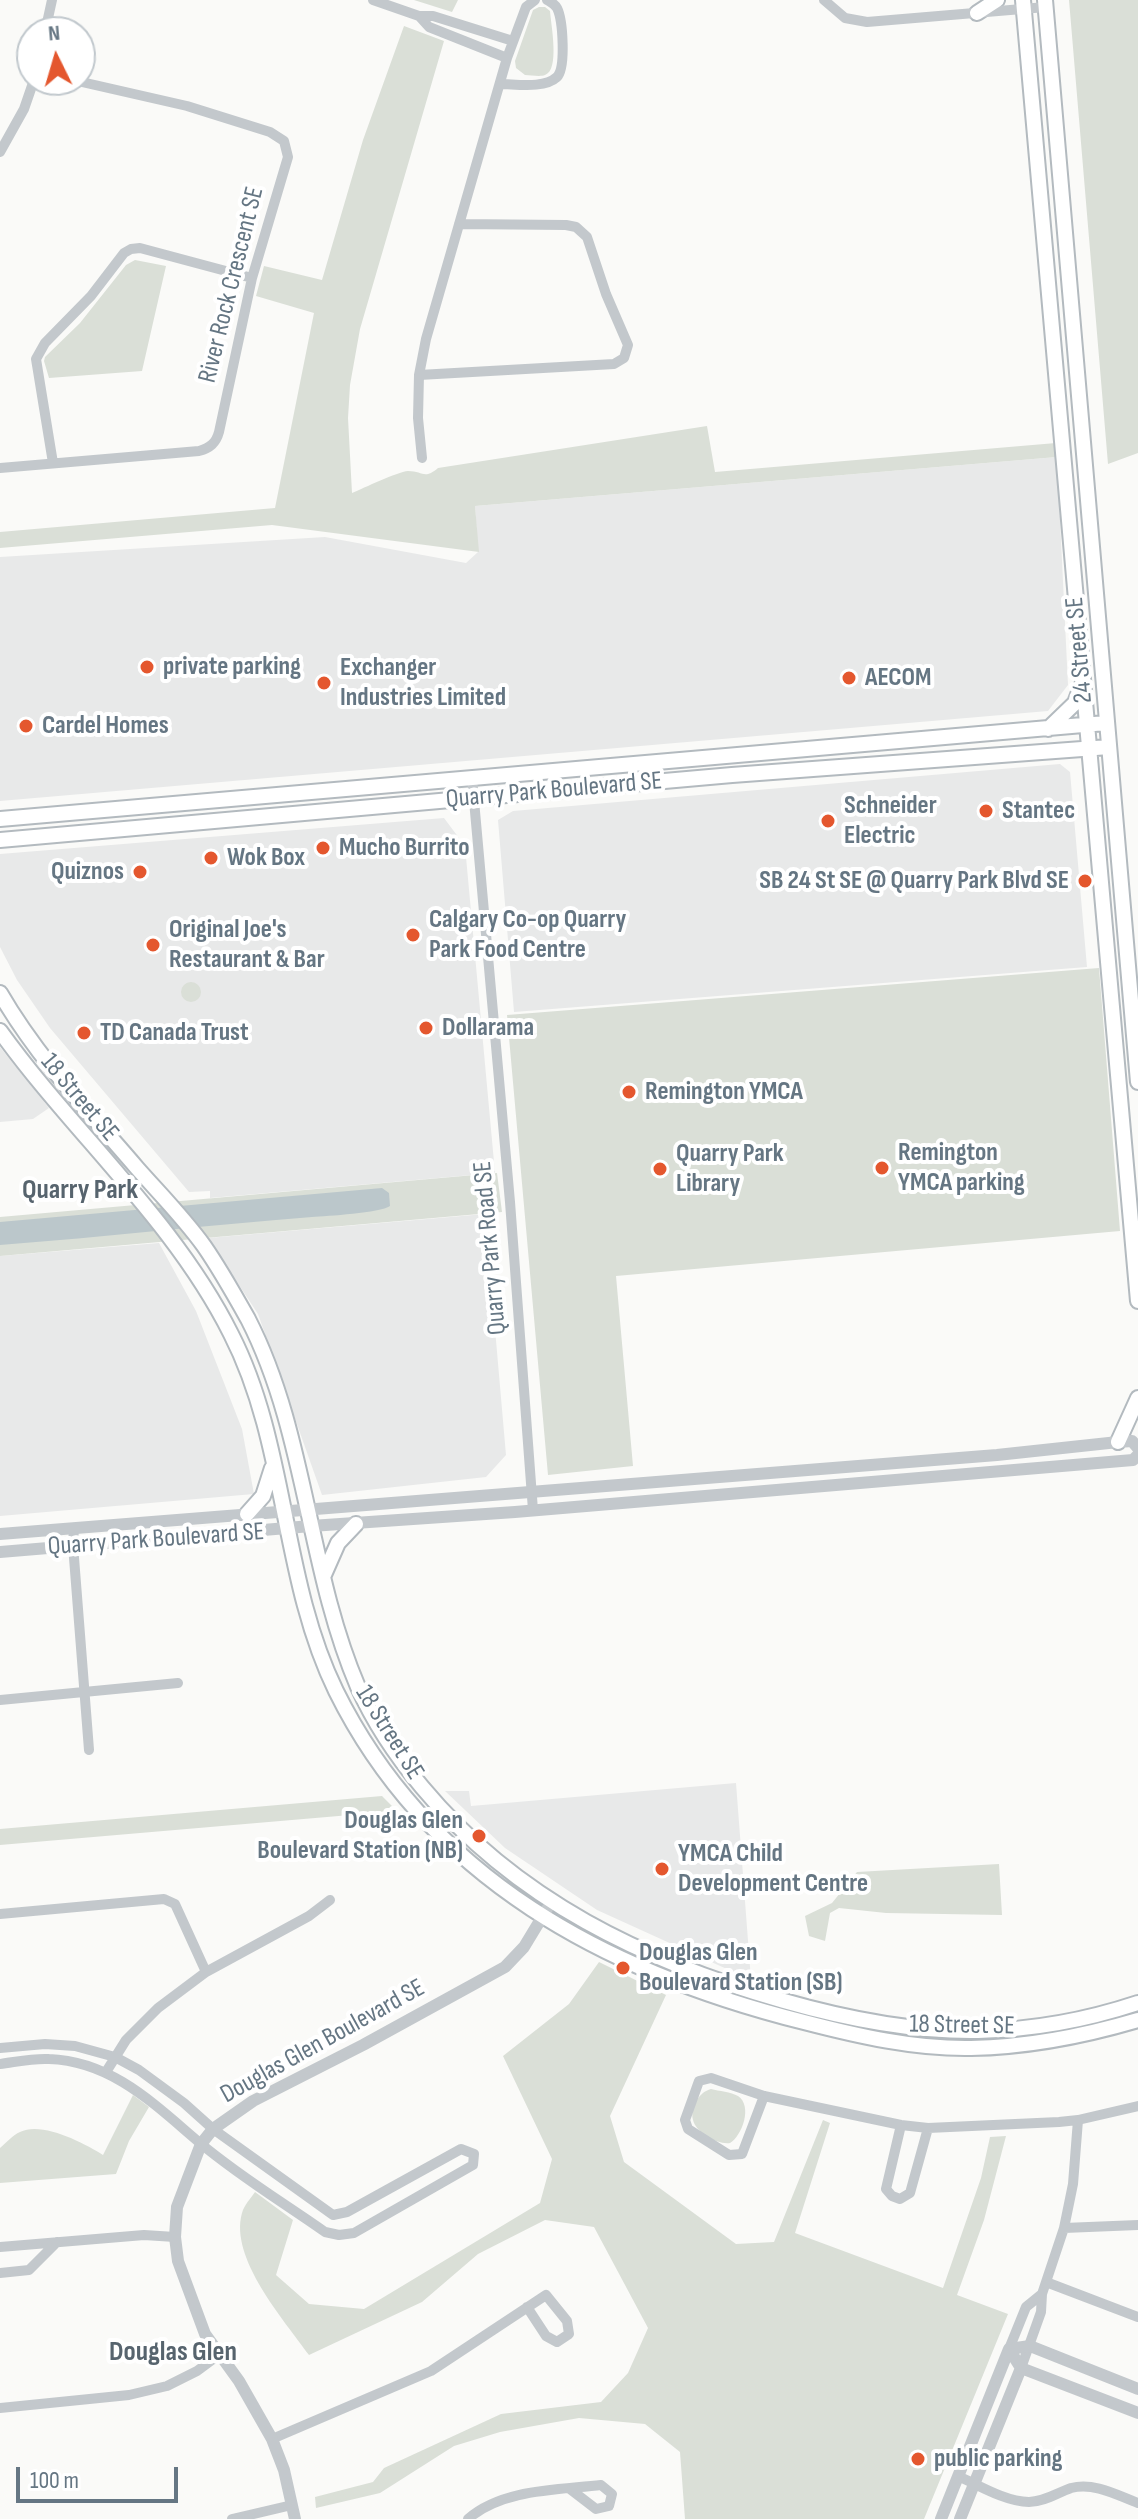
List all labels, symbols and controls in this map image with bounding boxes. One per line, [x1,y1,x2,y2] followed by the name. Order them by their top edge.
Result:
[16,16,96,96] north arrow
[47,20,61,48] text: N
[193,184,271,386] street label: River Rock Crescent SE
[1060,596,1100,704] street label: 24 Street SE
[163,651,301,683] place label: private parking
[340,652,506,714] place label: Exchanger Industries Limited
[138,658,156,676] marker: private parking
[865,662,932,694] place label: AECOM
[840,669,858,687] marker: AECOM
[315,674,333,692] marker: Exchanger Industries Limited
[42,710,169,742] place label: Cardel Homes
[17,717,35,735] marker: Cardel Homes
[445,766,663,816] street label: Quarry Park Boulevard SE
[844,790,937,852] place label: Schneider Electric
[1002,795,1075,827] place label: Stantec
[977,802,995,820] marker: Stantec
[819,812,837,830] marker: Schneider Electric
[339,832,470,864] place label: Mucho Burrito
[314,839,332,857] marker: Mucho Burrito
[227,842,305,874] place label: Wok Box
[202,849,220,867] marker: Wok Box
[51,856,124,888] place label: Quiznos
[131,863,149,881] marker: Quiznos
[759,865,1069,897] place label: SB 24 St SE @ Quarry Park Blvd SE
[1076,872,1094,890] marker: SB 24 St SE @ Quarry Park Blvd SE
[429,904,626,966] place label: Calgary Co-op Quarry Park Food Centre
[169,914,325,976] place label: Original Joe's Restaurant & Bar
[404,926,422,944] marker: Calgary Co-op Quarry Park Food Centre
[144,936,162,954] marker: Original Joe's Restaurant & Bar
[442,1012,534,1044] place label: Dollarama
[100,1017,249,1049] place label: TD Canada Trust
[417,1019,435,1037] marker: Dollarama
[75,1024,93,1042] marker: TD Canada Trust
[33,1048,125,1148] street label: 18 Street SE
[645,1076,803,1108] place label: Remington YMCA
[620,1083,638,1101] marker: Remington YMCA
[898,1137,1025,1198] place label: Remington YMCA parking
[676,1138,784,1200] place label: Quarry Park Library
[873,1159,891,1177] marker: Remington YMCA parking
[468,1160,514,1336] street label: Quarry Park Road SE
[651,1160,669,1178] marker: Quarry Park Library
[22,1174,138,1208] district label: Quarry Park
[47,1517,265,1563] street label: Quarry Park Boulevard SE
[348,1680,430,1786] street label: 18 Street SE
[257,1805,463,1866] place label: Douglas Glen Boulevard Station (NB)
[470,1827,488,1845] marker: Douglas Glen Boulevard Station (NB)
[678,1838,868,1900] place label: YMCA Child Development Centre
[653,1860,671,1878] marker: YMCA Child Development Centre
[639,1937,842,1998] place label: Douglas Glen Boulevard Station (SB)
[614,1959,632,1977] marker: Douglas Glen Boulevard Station (SB)
[215,1973,431,2111] street label: Douglas Glen Boulevard SE
[909,2009,1015,2043] street label: 18 Street SE
[109,2336,237,2370] district label: Douglas Glen
[934,2443,1063,2475] place label: public parking
[909,2450,927,2468] marker: public parking
[20,2451,182,2501] scale bar
[30,2466,79,2495] text: 100 m

